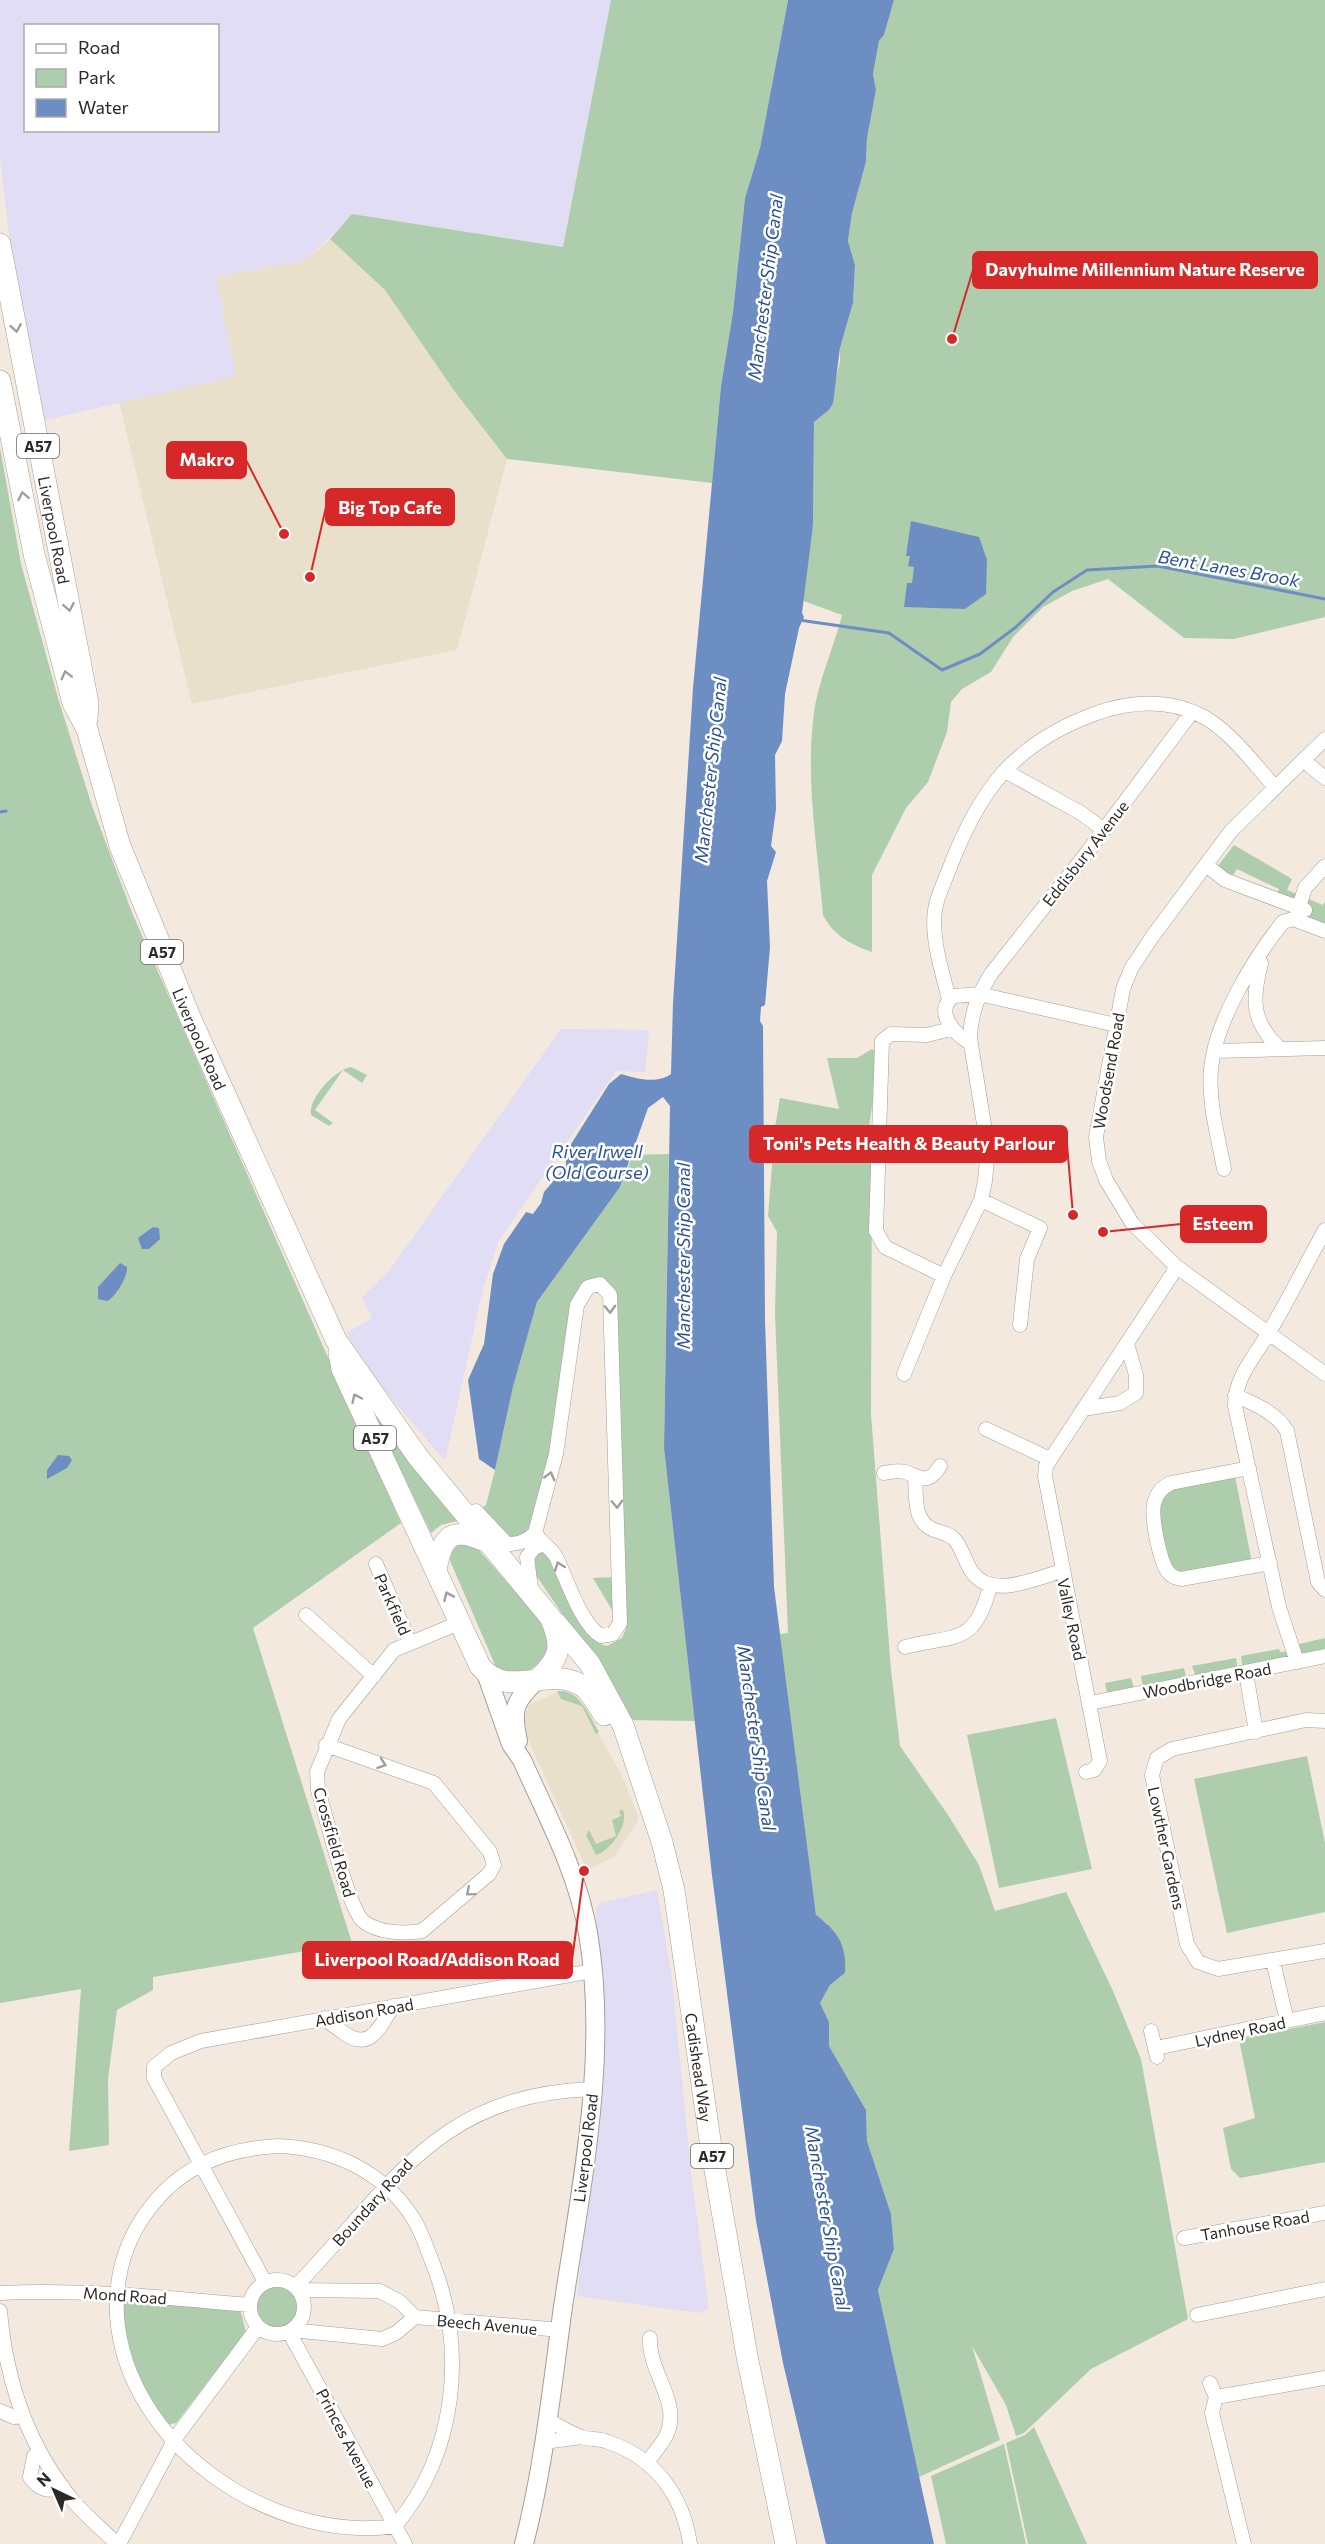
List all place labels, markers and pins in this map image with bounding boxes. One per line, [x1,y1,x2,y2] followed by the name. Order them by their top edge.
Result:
[973,252,1317,288] callout: Davyhulme Millennium Nature Reserve
[167,442,246,478] callout: Makro
[326,489,454,525] callout: Big Top Cafe
[750,1126,1067,1162] callout: Toni's Pets Health & Beauty Parlour
[1181,1206,1266,1242] callout: Esteem
[303,1942,572,1978] callout: Liverpool Road/Addison Road

